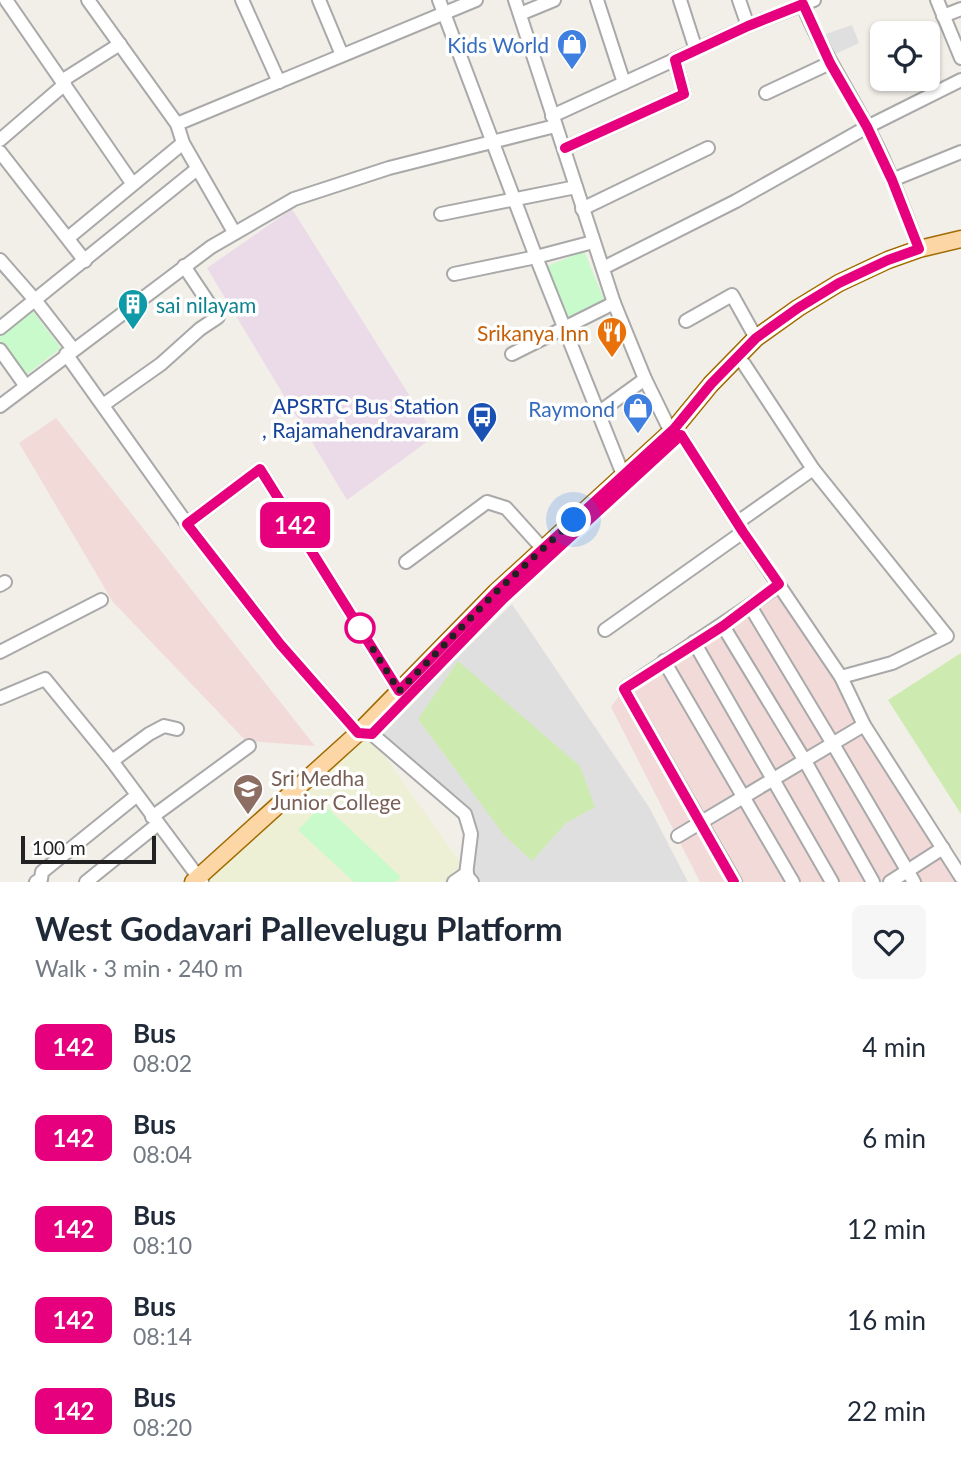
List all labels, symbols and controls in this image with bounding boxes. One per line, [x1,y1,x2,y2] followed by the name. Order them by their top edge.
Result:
[870,21,940,91] map controls
[870,21,940,91] button: locate
[555,27,589,71] shop icon: Kids World
[447,32,549,57] place label: Kids World
[116,287,150,331] building icon: sai nilayam
[156,292,256,317] place label: sai nilayam
[595,315,629,359] restaurant icon: Srikanya Inn
[477,320,589,345] place label: Srikanya Inn
[621,391,655,435] shop icon: Raymond
[262,393,459,442] place label: APSRTC Bus Station , Rajamahendravaram
[528,396,615,421] place label: Raymond
[465,400,499,444] bus stop icon: APSRTC Bus Station , Rajamahendravaram
[255,502,335,548] line badge: 142
[556,502,591,537] your location
[274,510,316,539] text: 142
[345,613,375,643] unlabelled marker
[271,765,401,814] place label: Sri Medha Junior College
[231,772,265,816] school or university icon: Sri Medha Junior College
[21,833,156,865] scale bar
[32,836,86,859] text: 100 m
[852,905,926,979] button: heart
[35,908,563,948] text: West Godavari Pallevelugu Platform
[35,954,243,982] text: Walk · 3 min · 240 m
[133,1017,176,1049] text: Bus
[862,1031,926,1063] text: 4 min
[53,1032,94,1061] text: 142
[133,1049,192,1077] text: 08:02
[133,1108,176,1140] text: Bus
[862,1122,926,1154] text: 6 min
[53,1123,94,1152] text: 142
[133,1140,192,1168] text: 08:04
[133,1199,176,1231] text: Bus
[847,1213,926,1245] text: 12 min
[53,1214,94,1243] text: 142
[133,1231,192,1259] text: 08:10
[133,1290,176,1322] text: Bus
[847,1304,926,1336] text: 16 min
[53,1305,94,1334] text: 142
[133,1322,192,1350] text: 08:14
[133,1381,176,1413] text: Bus
[847,1395,926,1427] text: 22 min
[53,1396,94,1425] text: 142
[133,1413,192,1441] text: 08:20

